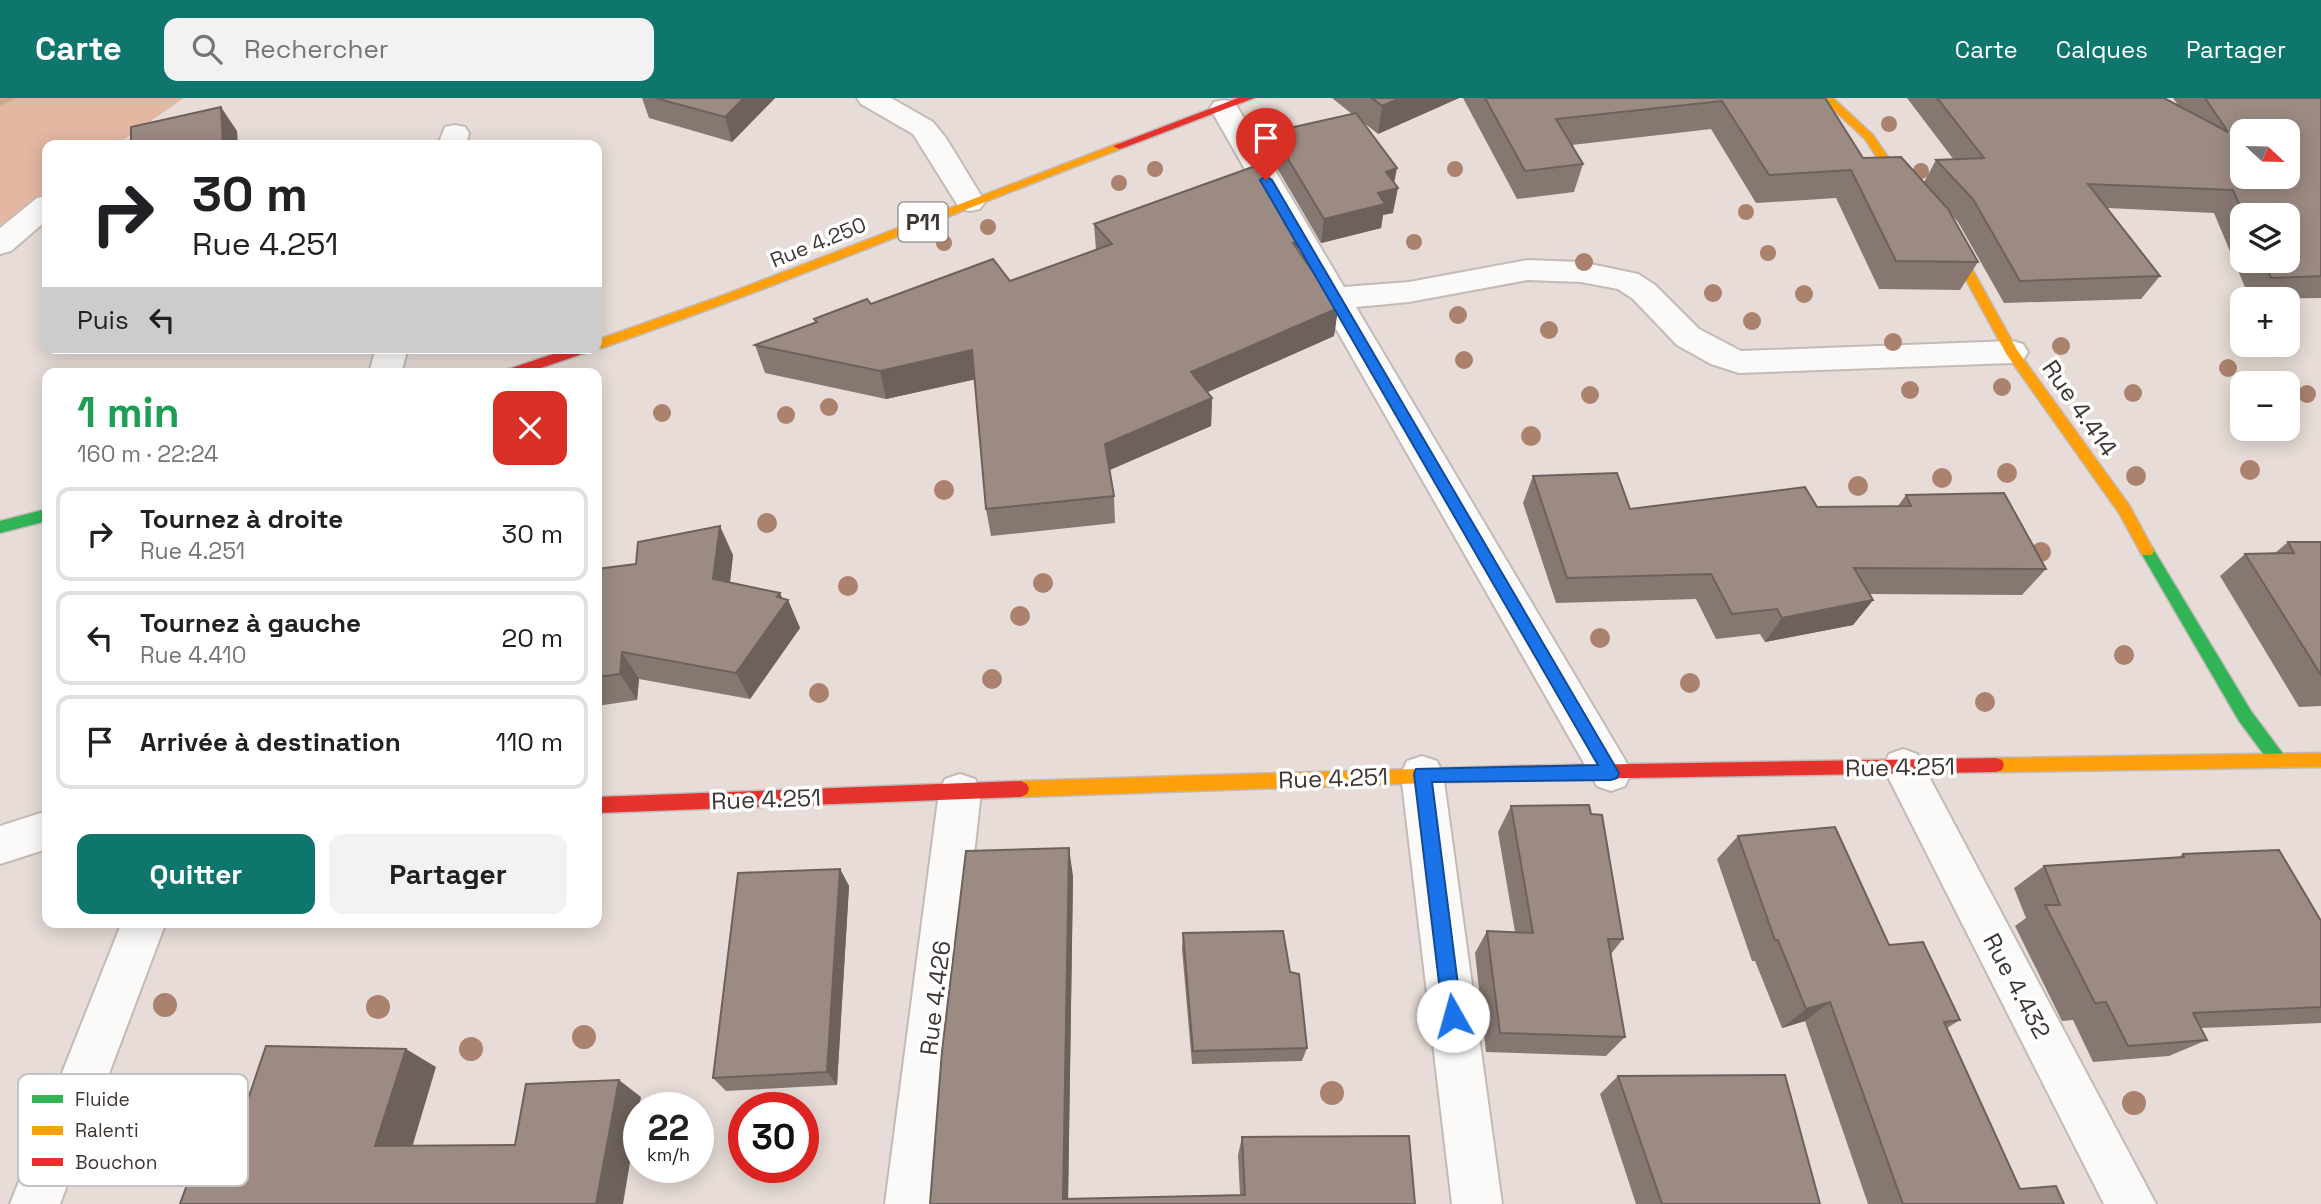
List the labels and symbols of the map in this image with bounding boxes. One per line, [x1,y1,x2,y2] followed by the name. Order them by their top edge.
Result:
[1236,108,1296,180] pin
[2230,119,2300,189] north arrow
[898,203,948,242] road number: P11
[766,211,870,273] street label: Rue 4.250
[2036,354,2124,462] street label: Rue 4.414
[1845,751,1955,783] street label: Rue 4.251
[1278,761,1388,795] street label: Rue 4.251
[711,782,821,816] street label: Rue 4.251
[1976,928,2058,1044] street label: Rue 4.432
[913,939,957,1057] street label: Rue 4.426
[1416,979,1490,1053] position arrow
[18,1074,248,1186] legend
[75,1087,130,1112] text: Fluide
[728,1092,819,1183] speed limit sign: 30
[75,1118,139,1143] text: Ralenti
[75,1150,157,1175] text: Bouchon

